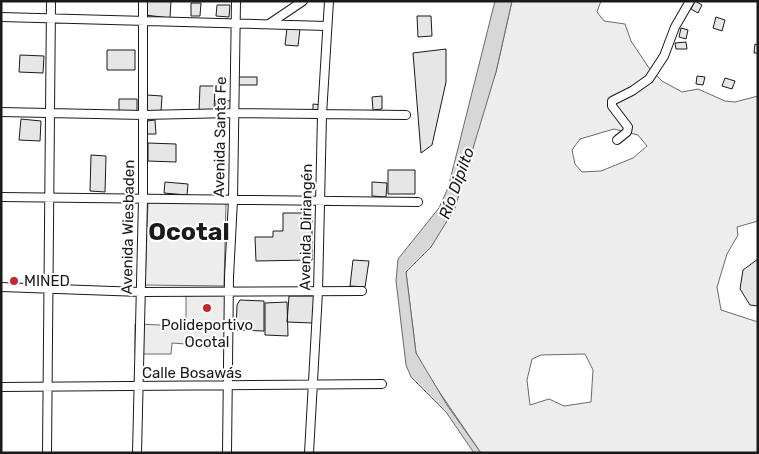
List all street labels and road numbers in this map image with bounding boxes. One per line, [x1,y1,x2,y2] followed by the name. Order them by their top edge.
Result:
[210,76,230,198] street label: Avenida Santa Fe
[118,160,138,294] street label: Avenida Wiesbaden
[296,163,316,291] street label: Avenida Diriangén
[142,364,242,382] street label: Calle Bosawás

